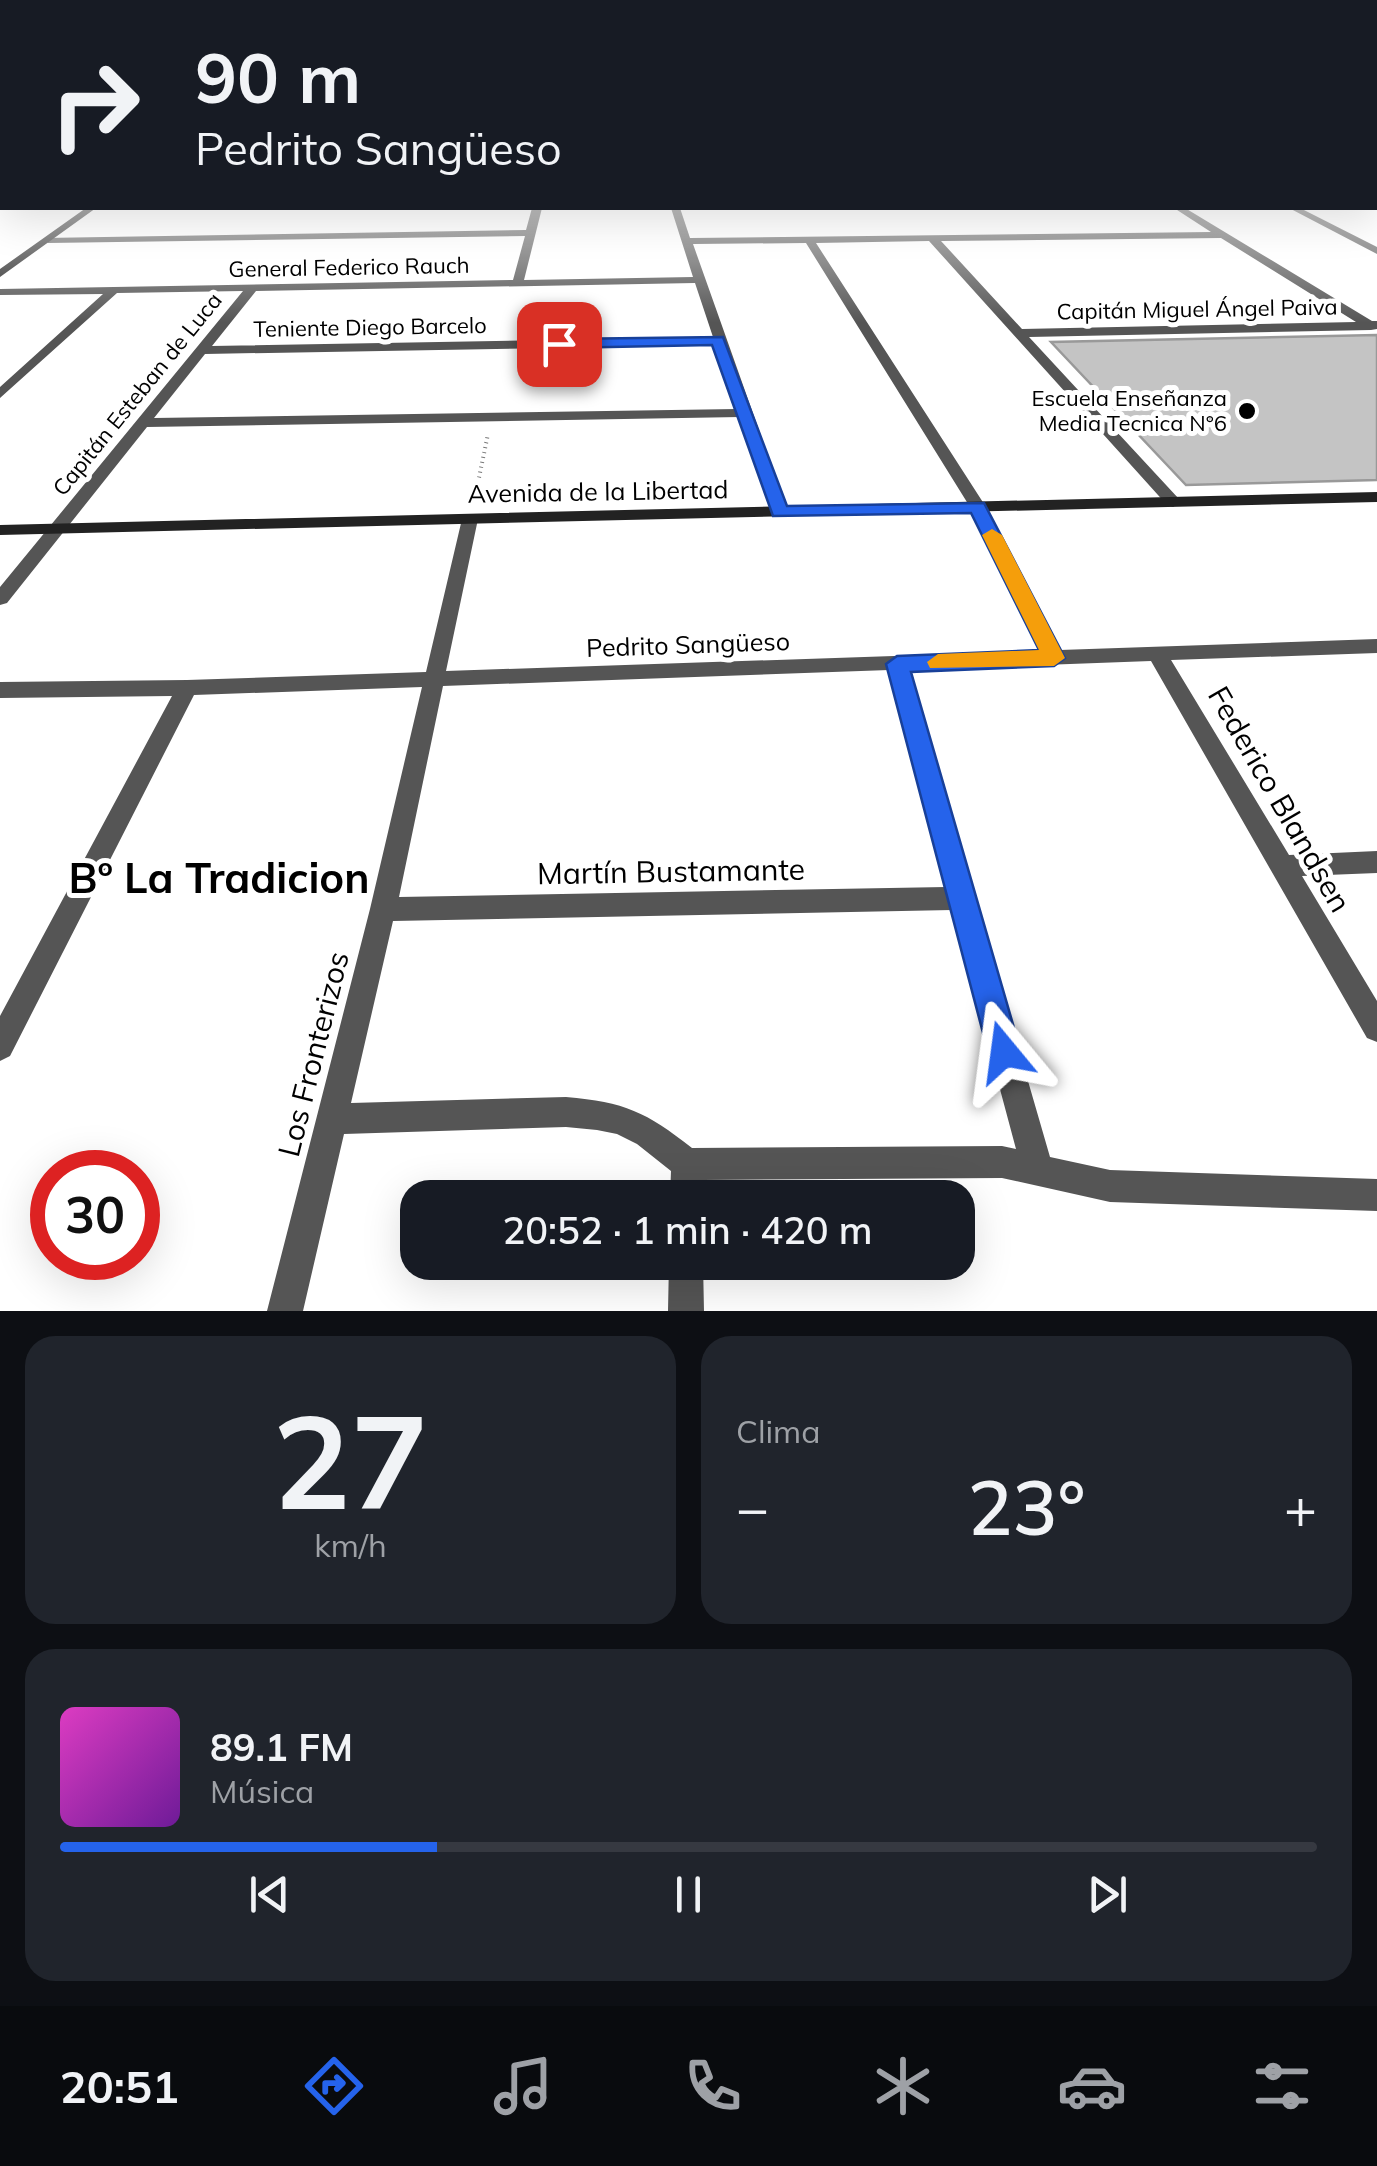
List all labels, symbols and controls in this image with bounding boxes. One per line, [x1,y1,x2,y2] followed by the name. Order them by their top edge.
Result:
[195,33,361,121] text: 90 m
[30,40,160,170] icon: right
[195,120,562,176] text: Pedrito Sangüeso
[228,251,470,283] street label: General Federico Rauch
[46,287,228,501] street label: Capitán Esteban de Luca
[1056,293,1338,325] street label: Capitán Miguel Ángel Paiva
[517,302,602,387] pin
[253,311,487,343] street label: Teniente Diego Barcelo
[532,317,587,372] icon: arrive
[1031,384,1227,437] place label: Escuela Enseñanza Media Tecnica N°6
[1236,400,1258,422] marker: Escuela Enseñanza Media Tecnica N°6
[467,473,729,509] street label: Avenida de la Libertad
[586,625,790,663] street label: Pedrito Sangüeso
[1200,679,1360,919] street label: Federico Blandsen
[537,850,805,892] street label: Martín Bustamante
[68,851,370,904] district label: Bº La Tradicion
[269,948,357,1160] street label: Los Fronterizos
[952,1000,1056,1104] position arrow
[30,1150,160,1280] speed limit sign: 30
[502,1206,873,1254] text: 20:52 · 1 min · 420 m
[272,1378,429,1542] text: 27
[736,1411,820,1451] text: Clima
[967,1460,1086,1554] text: 23°
[736,1473,769,1542] text: −
[1284,1473,1317,1542] text: +
[314,1525,387,1565] text: km/h
[210,1723,353,1771] text: 89.1 FM
[210,1771,314,1811] text: Música
[242,1867,297,1922] icon: previous
[661,1867,716,1922] icon: pause
[1080,1867,1135,1922] icon: next
[299,2051,369,2121] icon: directions
[488,2051,558,2121] icon: music
[678,2051,748,2121] icon: phone
[868,2051,938,2121] icon: climate
[1057,2051,1127,2121] icon: car
[1247,2051,1317,2121] icon: filters
[60,2058,179,2114] text: 20:51

